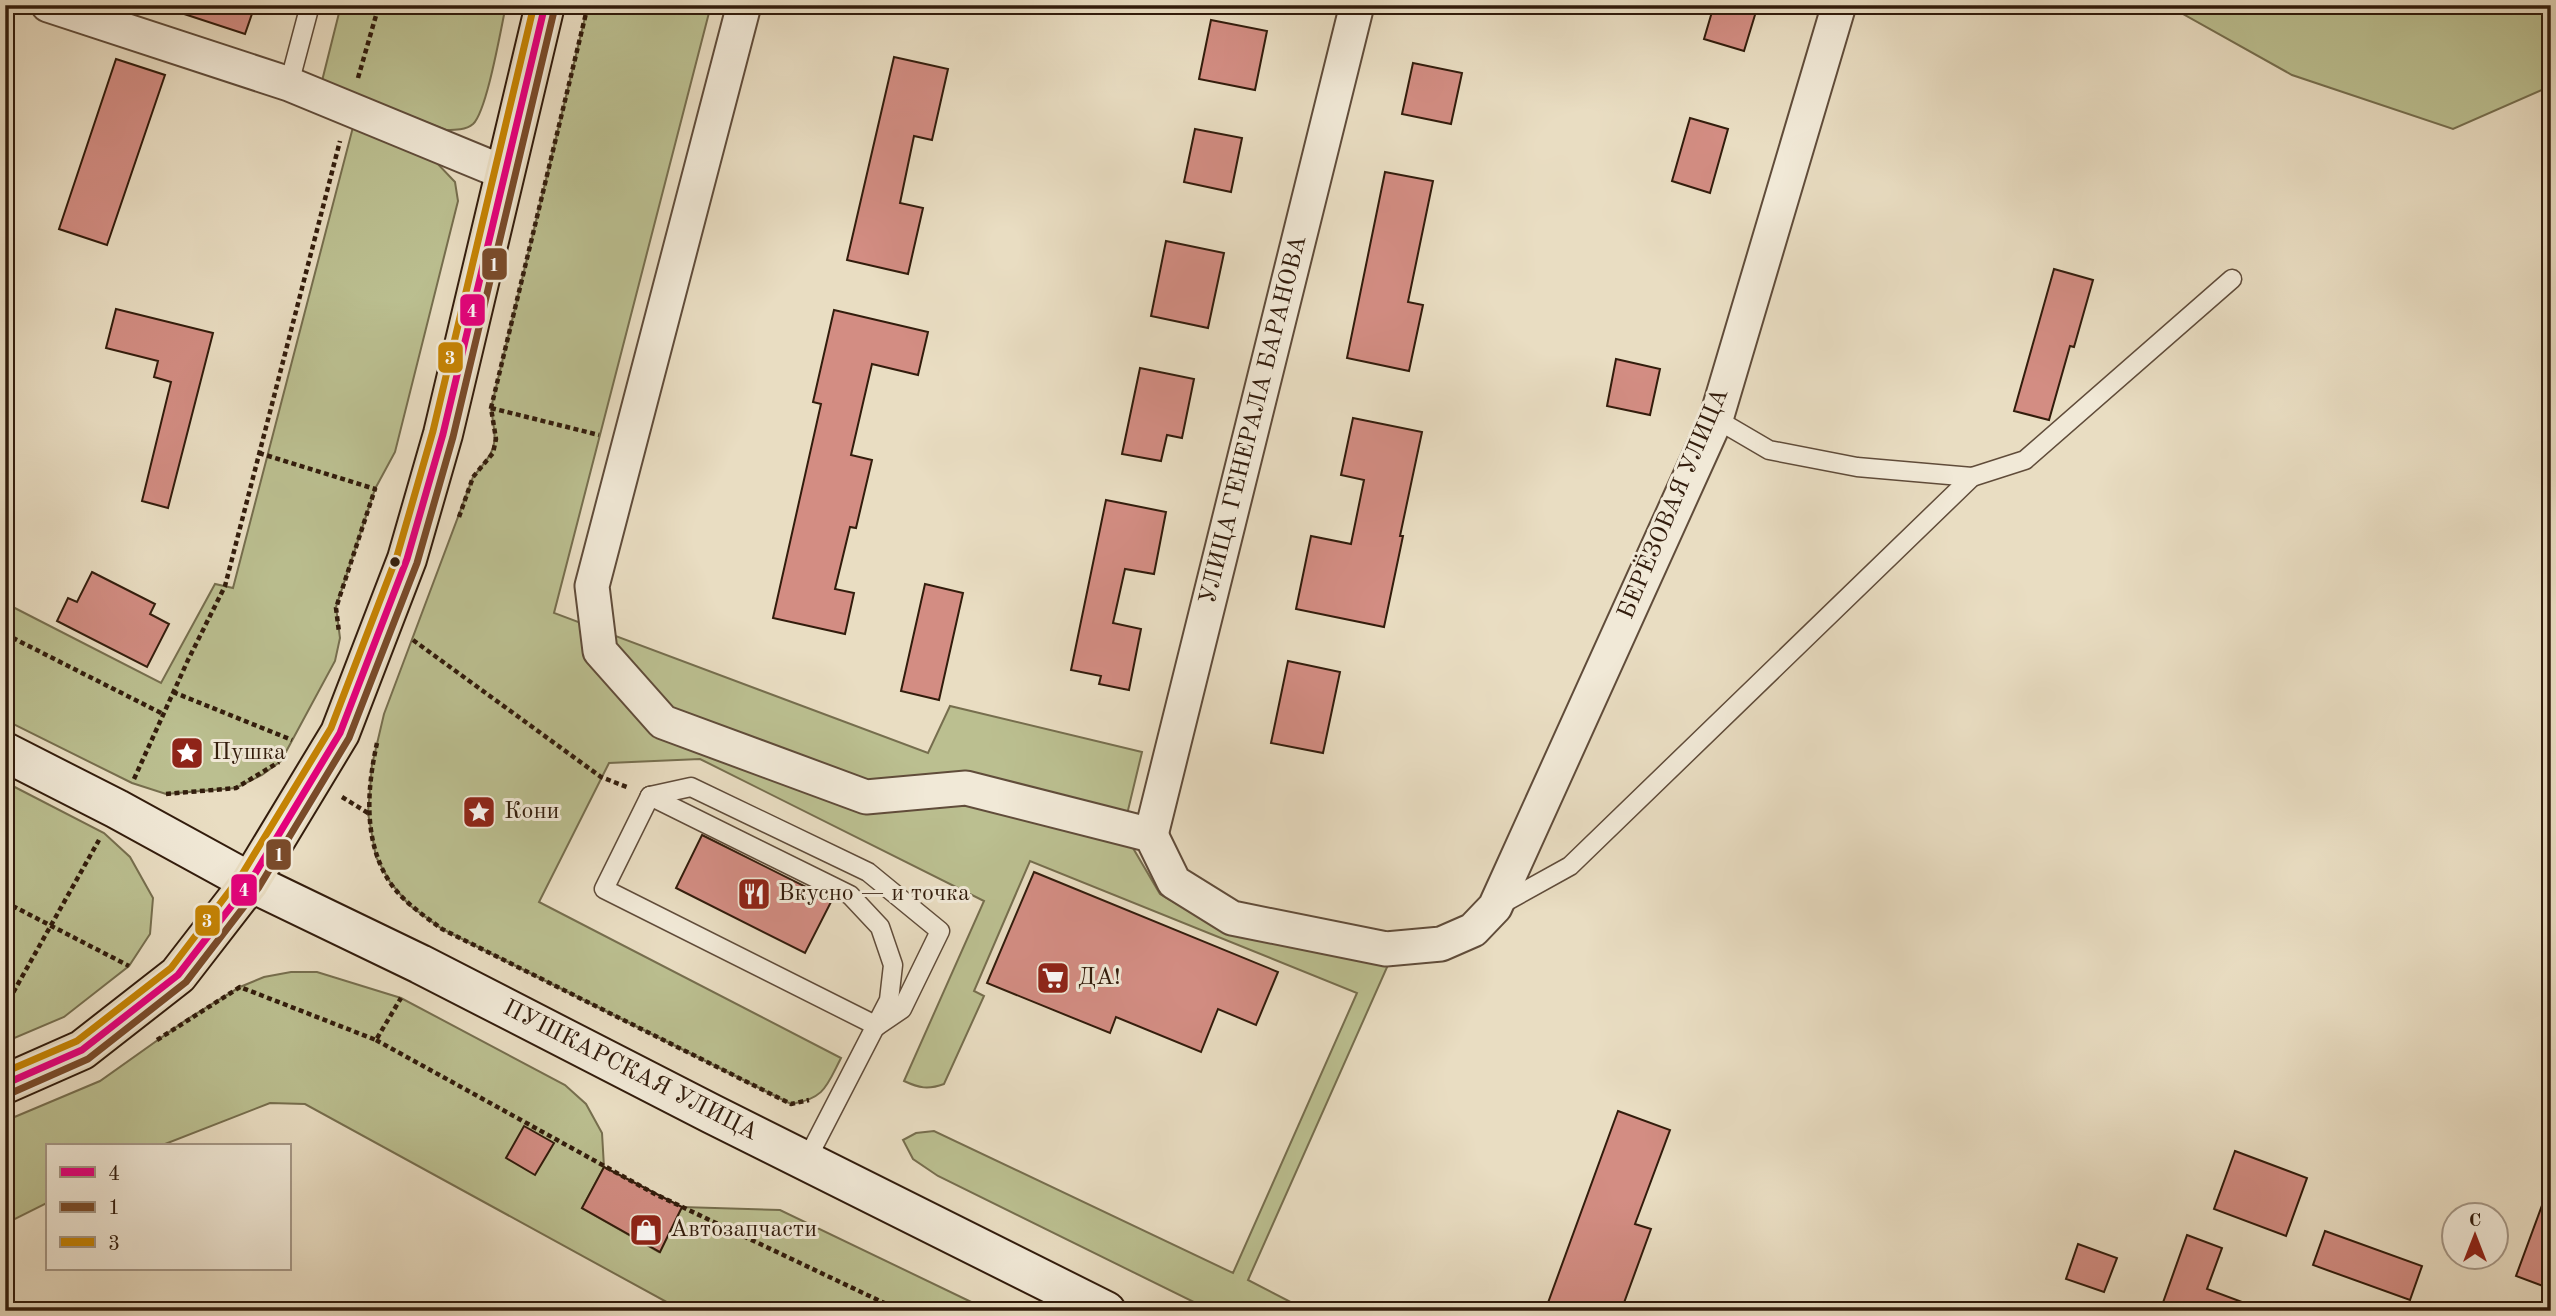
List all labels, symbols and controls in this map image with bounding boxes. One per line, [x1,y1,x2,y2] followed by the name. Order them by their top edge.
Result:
[1197,233,1311,607] street label: УЛИЦА ГЕНЕРАЛА БАРАНОВА
[481,247,508,281] line badge: 1
[488,257,500,276] text: 1
[459,293,486,327] line badge: 4
[466,303,478,322] text: 4
[437,341,464,374] line badge: 3
[444,350,456,369] text: 3
[1612,384,1733,623] street label: БЕРЁЗОВАЯ УЛИЦА
[388,555,402,569] unlabelled marker
[168,734,206,772] place icon: Пушка
[212,741,286,765] place label: Пушка
[460,793,498,831] place icon: Кони
[504,800,559,824] place label: Кони
[265,838,292,871] line badge: 1
[273,847,285,866] text: 1
[230,873,258,907] line badge: 4
[735,875,773,913] restaurant icon: Вкусно — и точка
[238,882,250,901] text: 4
[778,882,970,906] place label: Вкусно — и точка
[194,904,221,937] line badge: 3
[201,913,213,932] text: 3
[1034,959,1072,997] supermarket icon: ДА!
[1078,966,1121,990] place label: ДА!
[499,996,761,1146] street label: ПУШКАРСКАЯ УЛИЦА
[46,1144,290,1270] legend
[108,1164,120,1185] text: 4
[108,1198,120,1219] text: 1
[2440,1200,2510,1270] north arrow
[627,1211,665,1249] shop icon: Автозапчасти
[2469,1212,2481,1231] text: С
[670,1218,817,1242] place label: Автозапчасти
[108,1234,120,1255] text: 3

